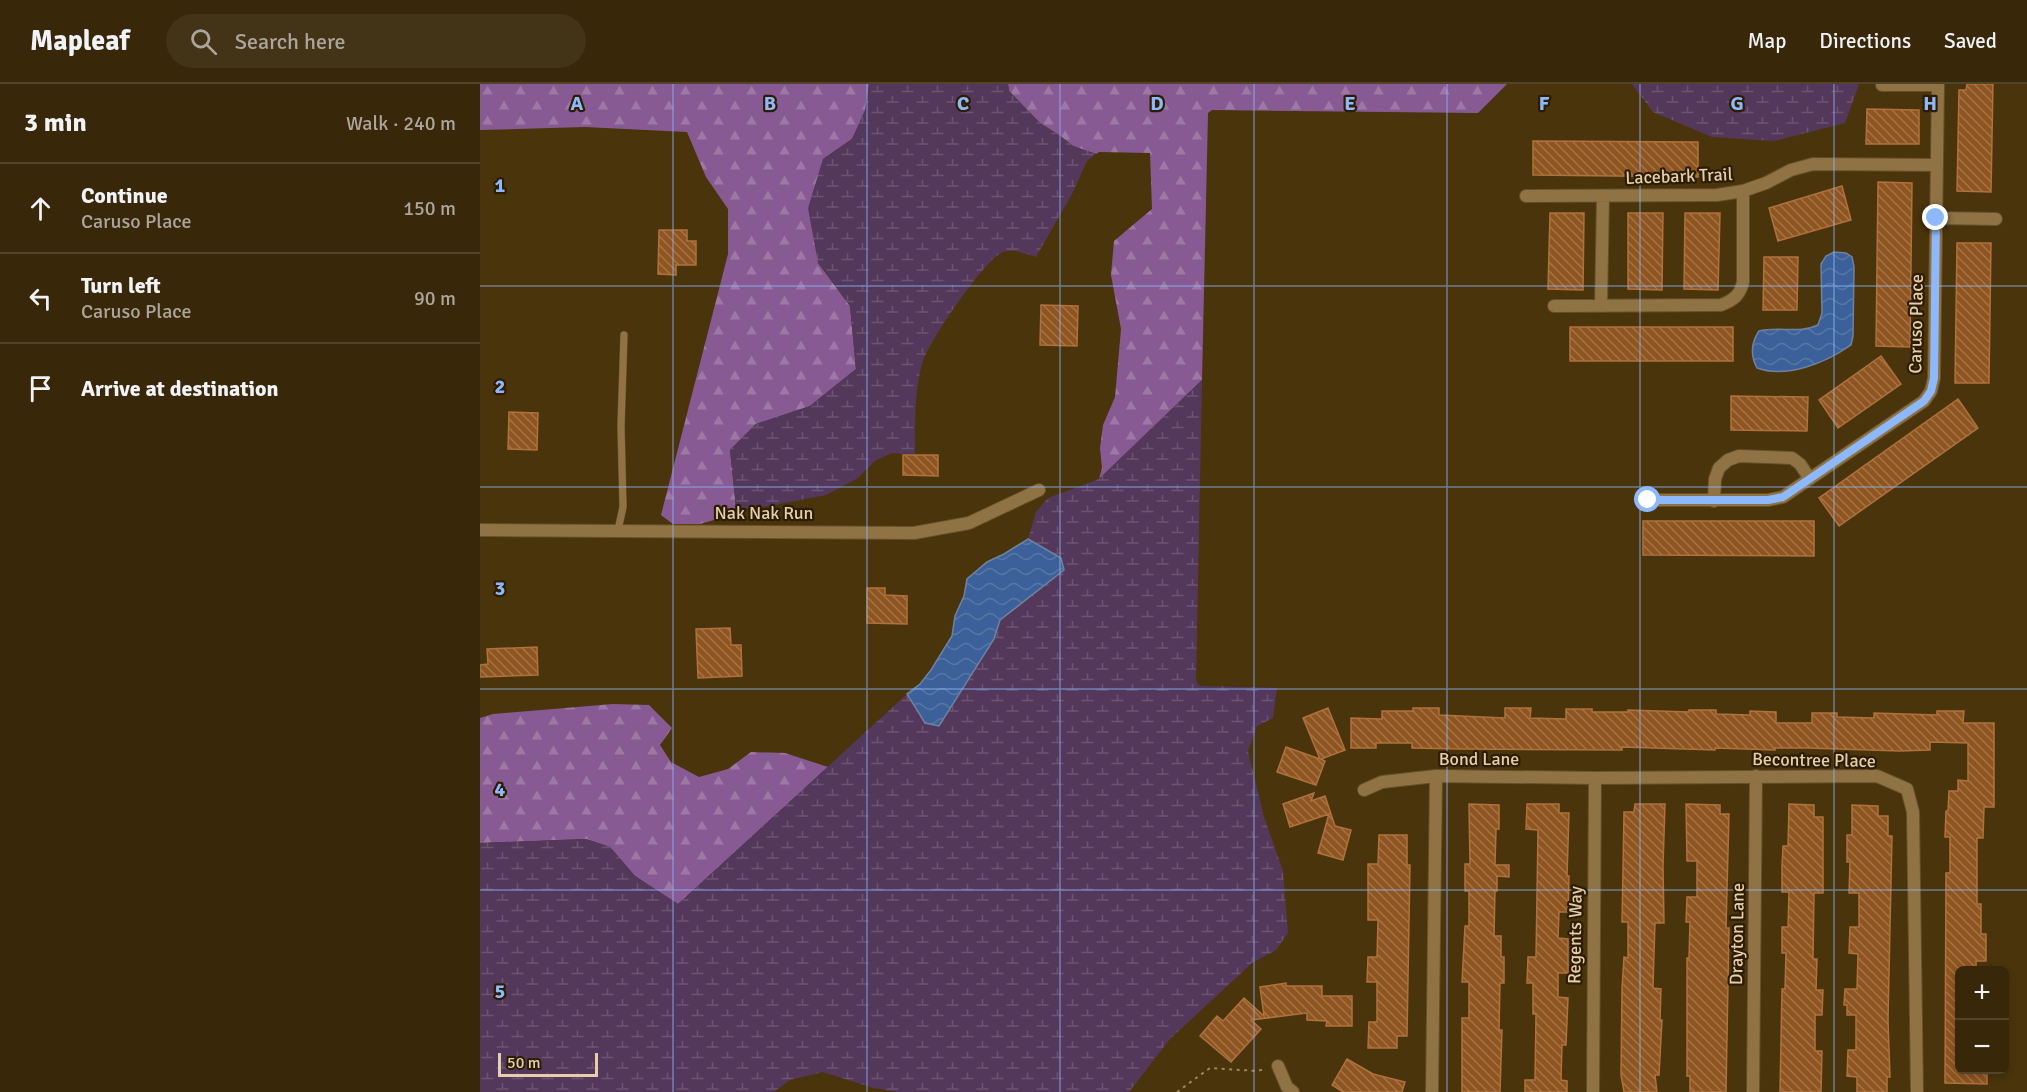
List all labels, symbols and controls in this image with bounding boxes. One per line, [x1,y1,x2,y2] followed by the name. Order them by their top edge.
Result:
[166,14,586,68] search box
[30,24,130,58] text: Mapleaf
[187,25,220,58] icon: search
[235,28,346,55] text: Search here
[1748,28,1786,54] text: Map
[1819,28,1911,54] text: Directions
[1944,28,1997,54] text: Saved
[571,91,584,116] text: A
[764,91,776,116] text: B
[957,91,969,116] text: C
[1150,91,1164,116] text: D
[1344,91,1356,116] text: E
[1539,91,1550,116] text: F
[1730,91,1744,116] text: G
[1923,91,1937,116] text: H
[24,107,87,139] text: 3 min
[346,111,456,136] text: Walk · 240 m
[1625,163,1733,189] street label: Lacebark Trail
[495,173,506,198] text: 1
[81,182,168,209] text: Continue
[24,192,57,225] icon: ahead
[403,196,456,221] text: 150 m
[1922,204,1948,230] route end
[81,209,192,234] text: Caruso Place
[81,272,161,299] text: Turn left
[1904,274,1928,374] street label: Caruso Place
[24,282,57,315] icon: left
[414,286,456,311] text: 90 m
[81,299,192,324] text: Caruso Place
[24,372,57,405] icon: arrive
[495,374,505,399] text: 2
[81,375,278,402] text: Arrive at destination
[1634,486,1660,512] route start
[715,502,813,524] street label: Nak Nak Run
[495,576,505,601] text: 3
[1439,748,1519,770] street label: Bond Lane
[1752,748,1876,772] street label: Becontree Place
[495,777,506,802] text: 4
[1725,883,1749,985] street label: Drayton Lane
[1563,885,1587,984] street label: Regents Way
[1955,966,2009,1074] map controls
[1955,966,2009,1020] button: +
[495,979,505,1004] text: 5
[1955,1020,2009,1074] button: −
[498,1050,598,1078] scale bar
[507,1053,541,1073] text: 50 m

